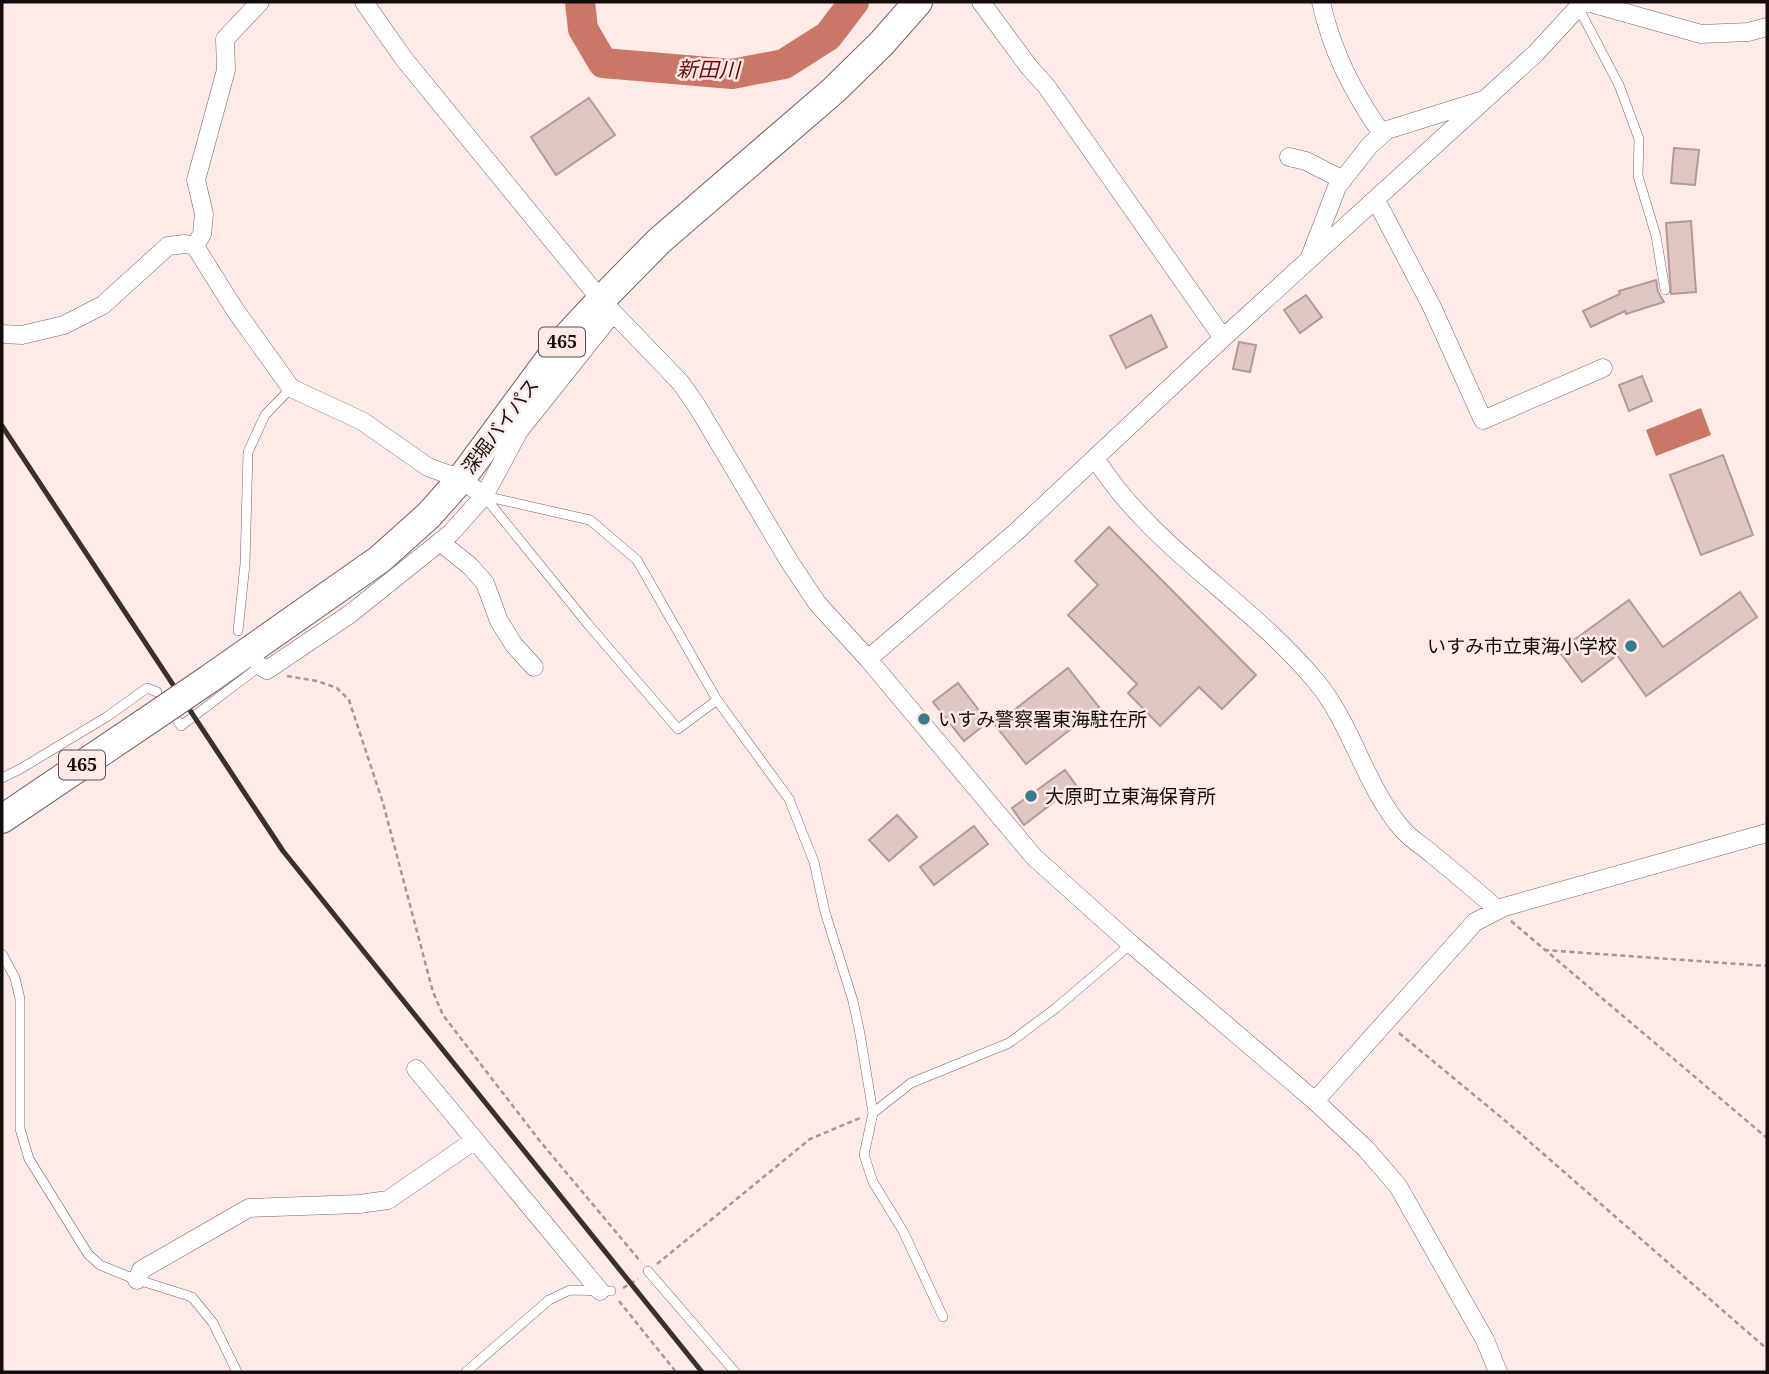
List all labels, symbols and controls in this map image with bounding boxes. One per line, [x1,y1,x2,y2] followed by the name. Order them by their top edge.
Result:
[676,54,742,84] water label: 新田川
[539,328,585,356] road number: 465
[455,373,545,479] street label: 深堀バイパス
[1427,633,1617,659] place label: いすみ市立東海小学校
[1623,638,1639,654] marker: いすみ市立東海小学校
[938,706,1147,732] place label: いすみ警察署東海駐在所
[916,711,932,727] marker: いすみ警察署東海駐在所
[59,750,105,780] road number: 465
[1045,783,1216,809] place label: 大原町立東海保育所
[1023,788,1039,804] marker: 大原町立東海保育所

